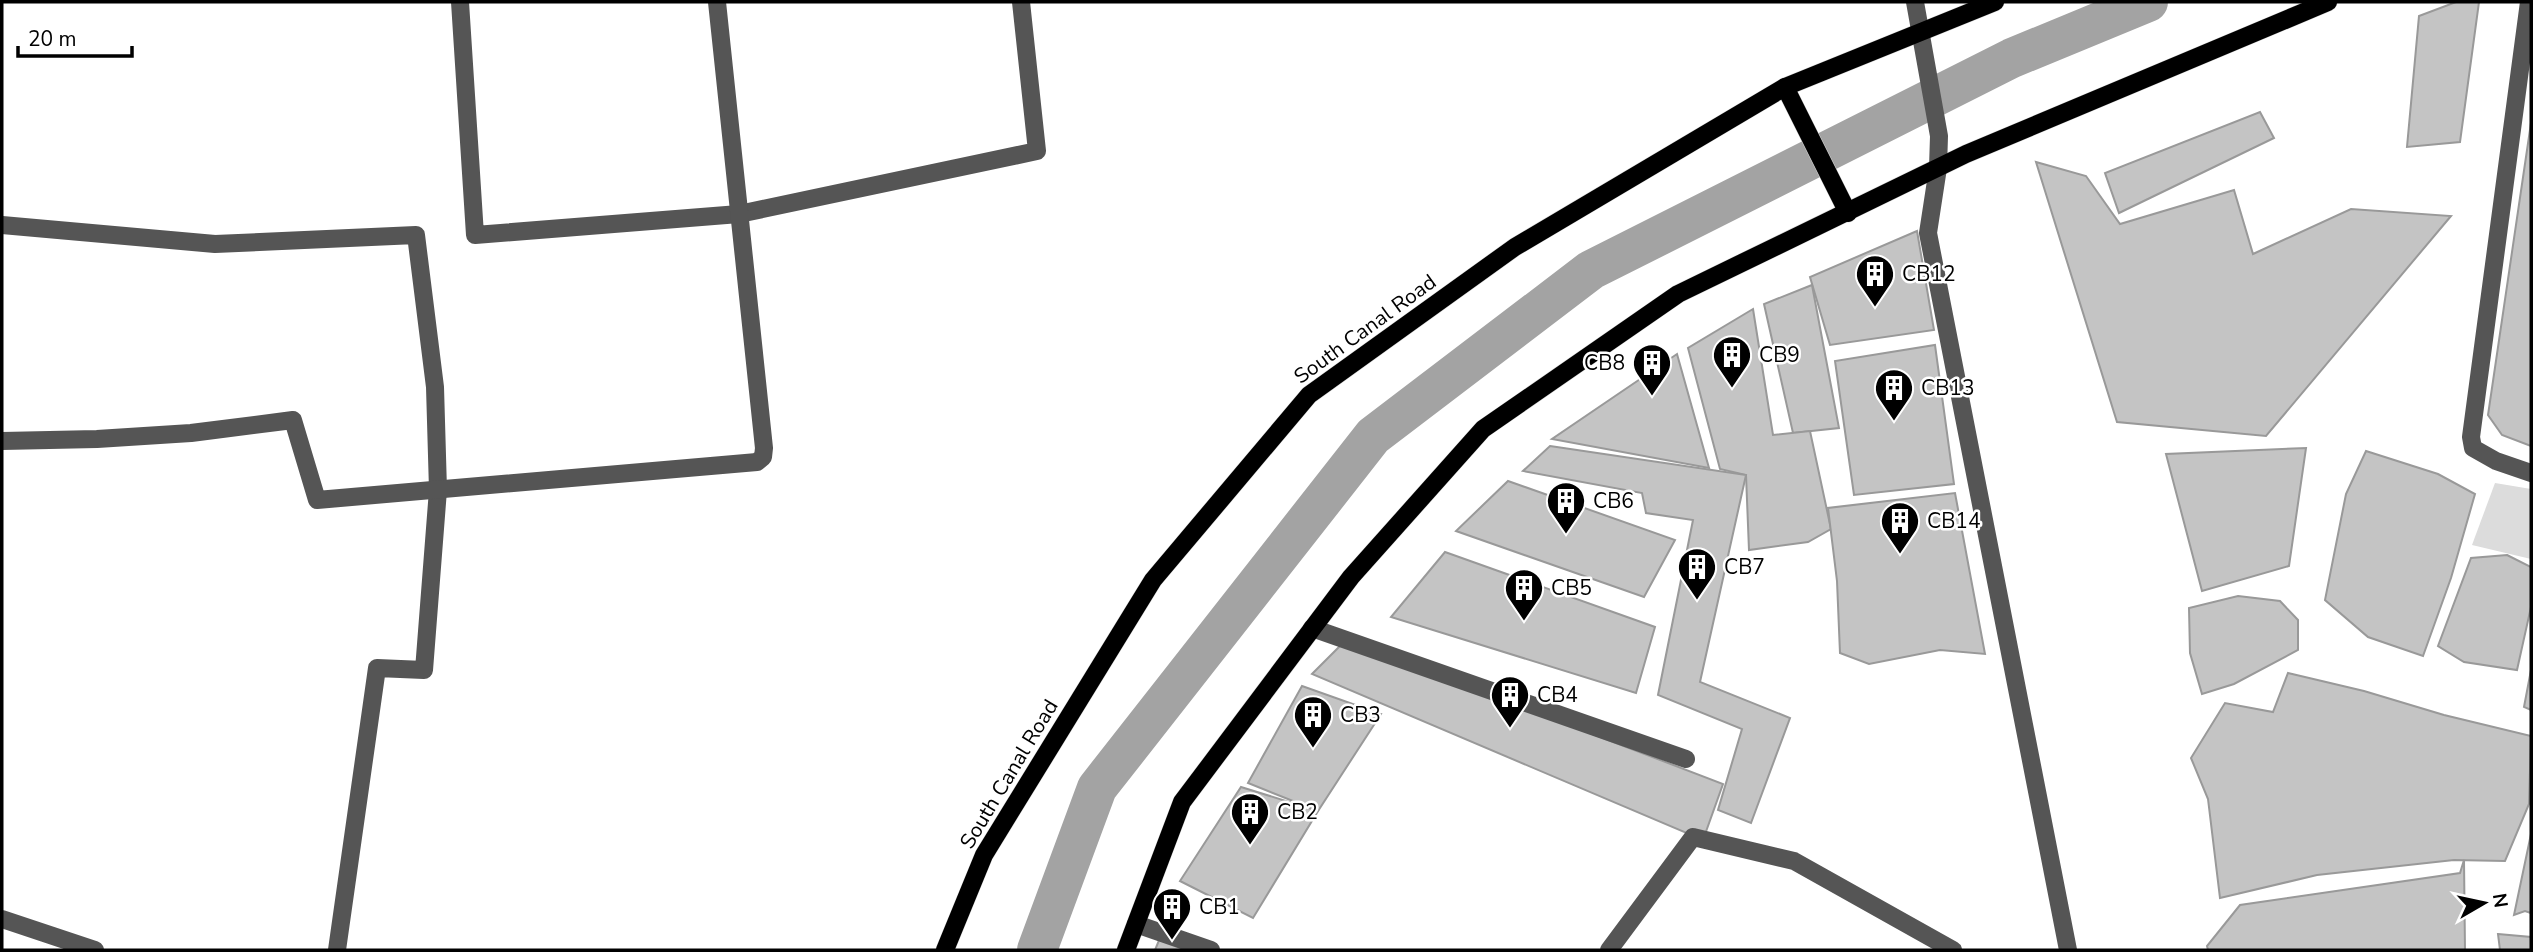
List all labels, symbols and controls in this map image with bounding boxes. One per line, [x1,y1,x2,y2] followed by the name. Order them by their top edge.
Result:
[18,14,131,58] scale bar
[28,25,77,53] text: 20 m
[1854,253,1896,308] building icon: CB12
[1902,260,1956,288] place label: CB12
[1288,268,1442,390] street label: South Canal Road
[1711,334,1753,389] building icon: CB9
[1759,341,1800,369] place label: CB9
[1631,342,1673,397] building icon: CB8
[1584,349,1625,377] place label: CB8
[1873,367,1915,422] building icon: CB13
[1921,374,1975,402] place label: CB13
[1545,480,1587,535] building icon: CB6
[1593,487,1634,515] place label: CB6
[1879,500,1921,555] building icon: CB14
[1927,507,1981,535] place label: CB14
[1676,546,1718,601] building icon: CB7
[1724,553,1765,581] place label: CB7
[1503,567,1545,622] building icon: CB5
[1551,574,1592,602] place label: CB5
[1489,674,1531,729] building icon: CB4
[1537,681,1578,709] place label: CB4
[953,694,1065,854] street label: South Canal Road
[1292,694,1334,749] building icon: CB3
[1340,701,1381,729] place label: CB3
[1229,791,1271,846] building icon: CB2
[1277,798,1318,826] place label: CB2
[2449,868,2519,938] north arrow
[1151,886,1193,941] building icon: CB1
[2486,891,2514,910] text: N
[1199,893,1240,921] place label: CB1

